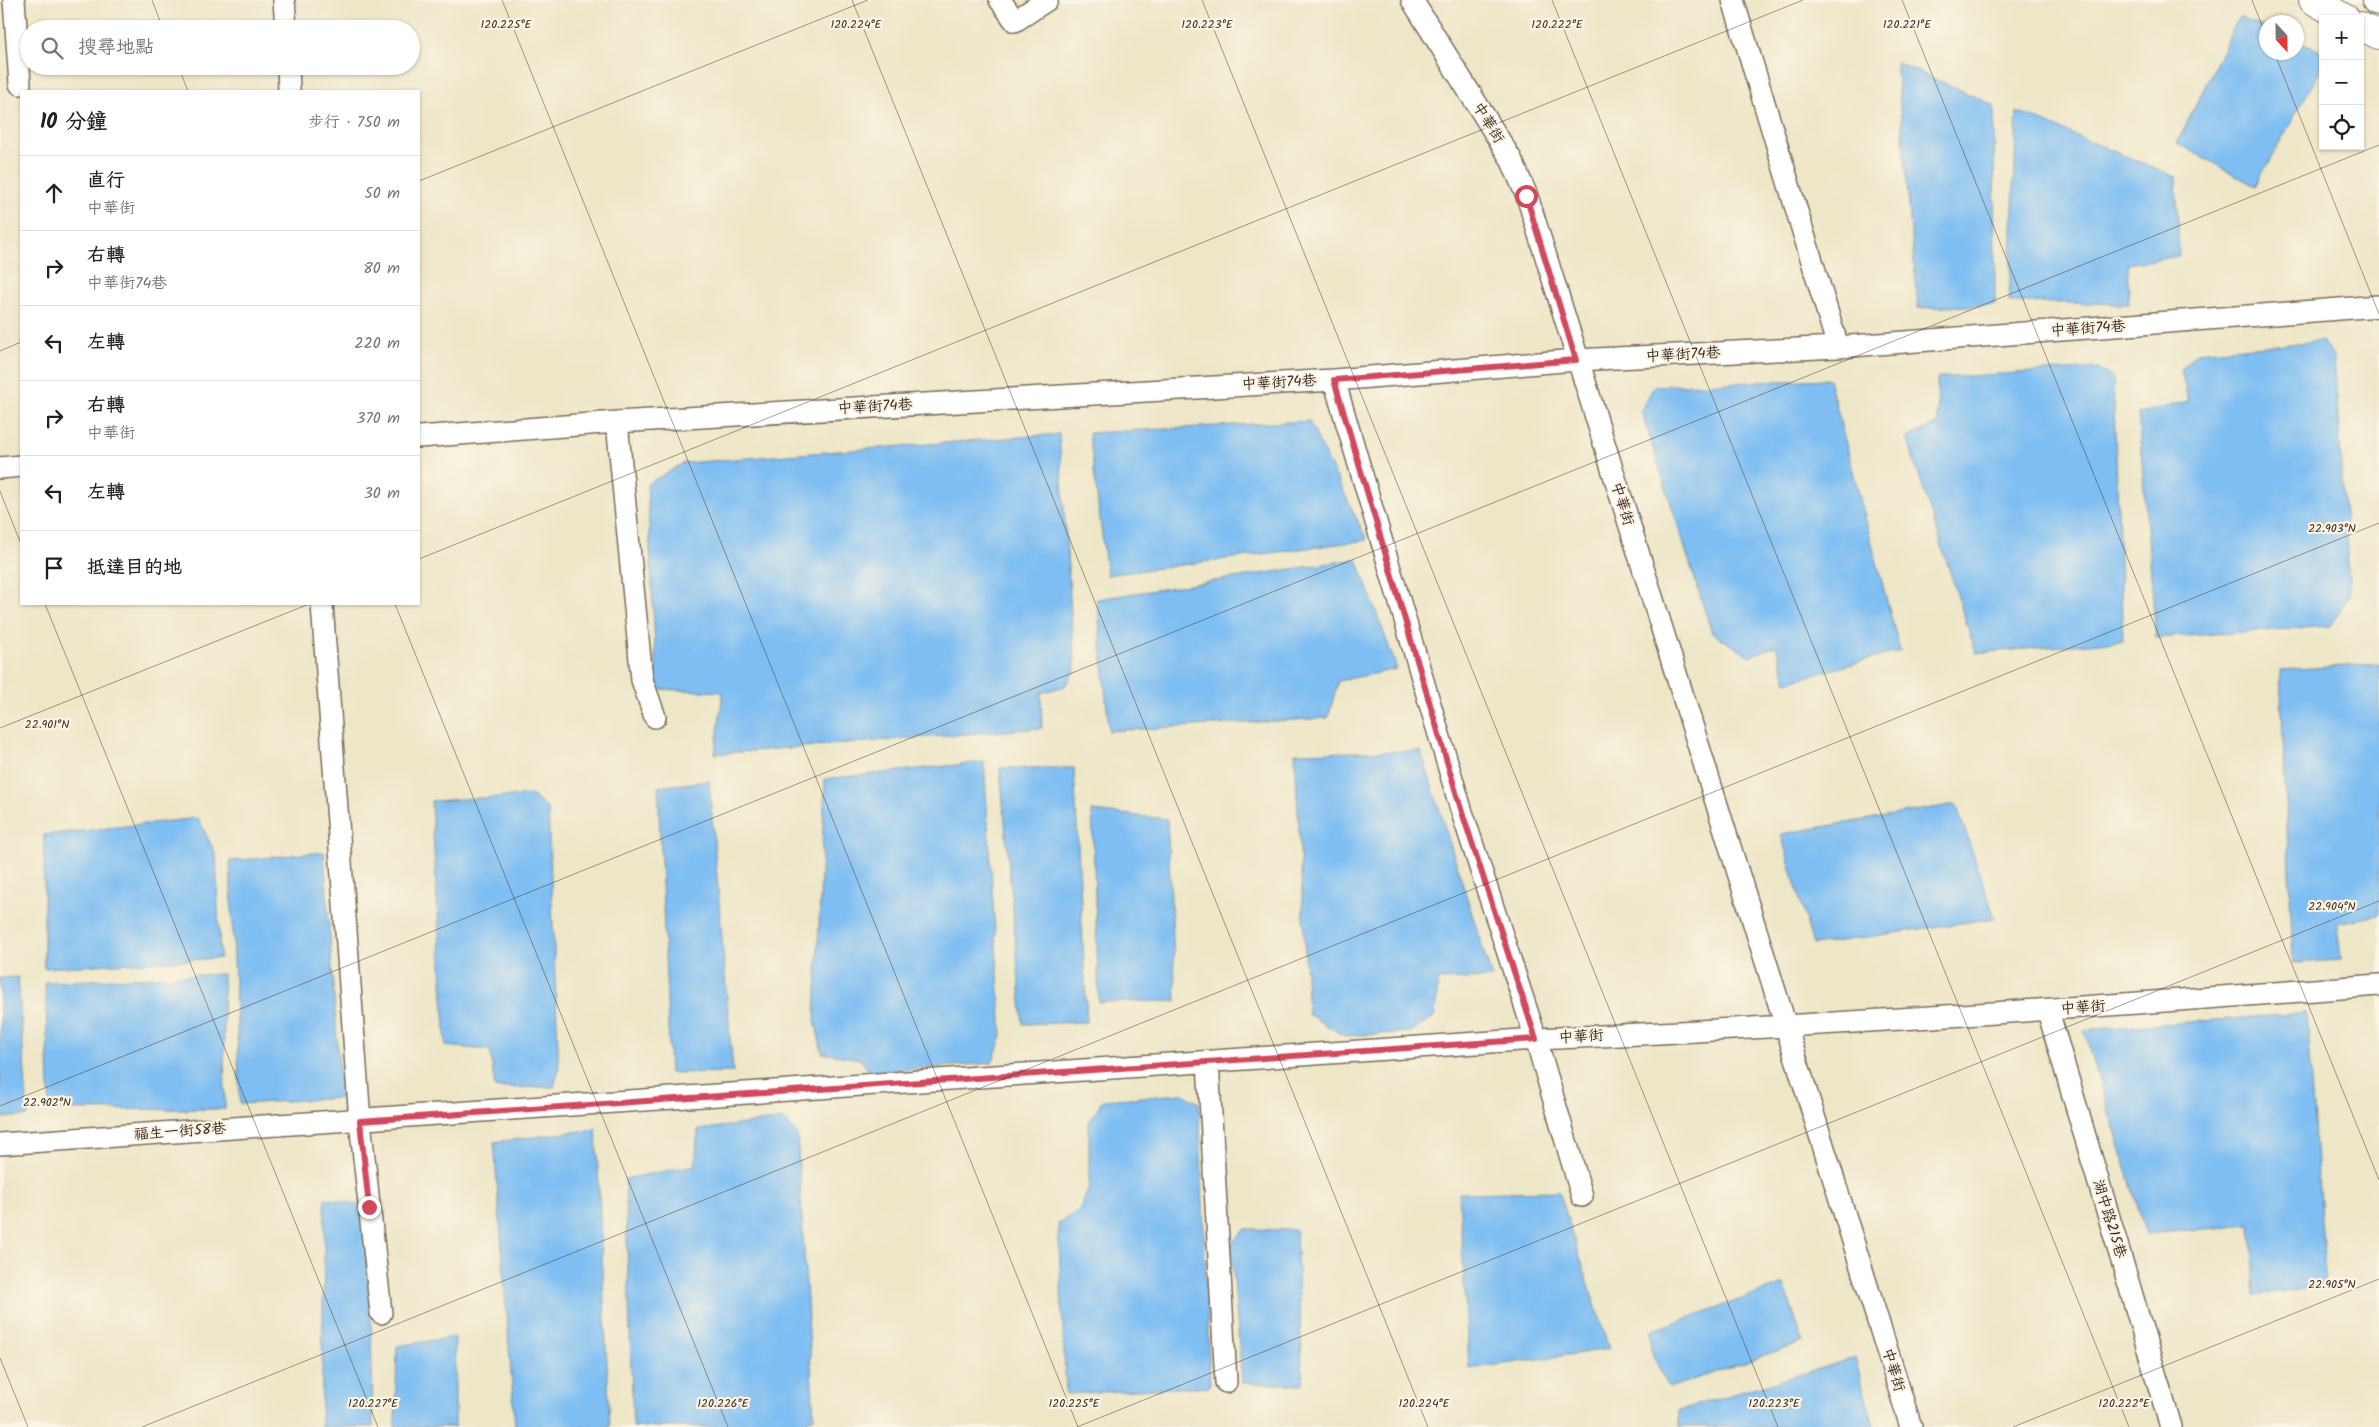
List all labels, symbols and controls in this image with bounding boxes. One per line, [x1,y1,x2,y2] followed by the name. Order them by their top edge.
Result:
[480,15,533,34] text: 120.225°E
[830,15,883,34] text: 120.224°E
[1181,15,1234,34] text: 120.223°E
[1531,15,1584,34] text: 120.222°E
[1883,15,1932,34] text: 120.221°E
[2259,15,2304,60] north arrow
[2319,15,2364,150] map controls
[2319,15,2364,60] button: +
[20,20,420,75] search box
[78,33,154,63] text: 搜尋地點
[38,34,66,62] icon: search
[2319,60,2364,105] button: −
[1466,98,1510,148] street label: 中華街
[2319,105,2364,150] button: locate
[40,106,107,139] text: 10 分鐘
[308,110,400,135] text: 步行 · 750 m
[87,166,125,196] text: 直行
[40,179,68,207] icon: ahead
[364,181,400,206] text: 50 m
[1515,185,1538,208] route start
[87,196,135,221] text: 中華街
[87,241,125,271] text: 右轉
[40,254,68,282] icon: right
[363,256,400,281] text: 80 m
[87,271,167,296] text: 中華街74巷
[2050,314,2126,344] street label: 中華街74巷
[87,328,125,358] text: 左轉
[40,329,68,357] icon: left
[354,331,400,356] text: 220 m
[1645,341,1721,369] street label: 中華街74巷
[1241,369,1317,397] street label: 中華街74巷
[87,391,125,421] text: 右轉
[837,393,913,421] street label: 中華街74巷
[40,404,68,432] icon: right
[356,406,400,431] text: 370 m
[87,421,135,446] text: 中華街
[87,478,125,508] text: 左轉
[40,479,68,507] icon: left
[1604,479,1640,529] street label: 中華街
[364,481,400,506] text: 30 m
[2308,519,2356,538] text: 22.903°N
[87,553,182,583] text: 抵達目的地
[40,554,68,582] icon: arrive
[25,715,69,734] text: 22.901°N
[2308,897,2356,916] text: 22.904°N
[2060,994,2106,1022] street label: 中華街
[1558,1024,1604,1050] street label: 中華街
[23,1093,71,1112] text: 22.902°N
[133,1117,227,1147] street label: 福生一街58巷
[2086,1177,2132,1261] street label: 湖中路215巷
[358,1196,381,1219] route end
[2308,1275,2356,1294] text: 22.905°N
[1875,1345,1911,1395] street label: 中華街
[348,1394,399,1413] text: 120.227°E
[697,1394,750,1413] text: 120.226°E
[1048,1394,1101,1413] text: 120.225°E
[1398,1394,1451,1413] text: 120.224°E
[1748,1394,1801,1413] text: 120.223°E
[2098,1394,2151,1413] text: 120.222°E

